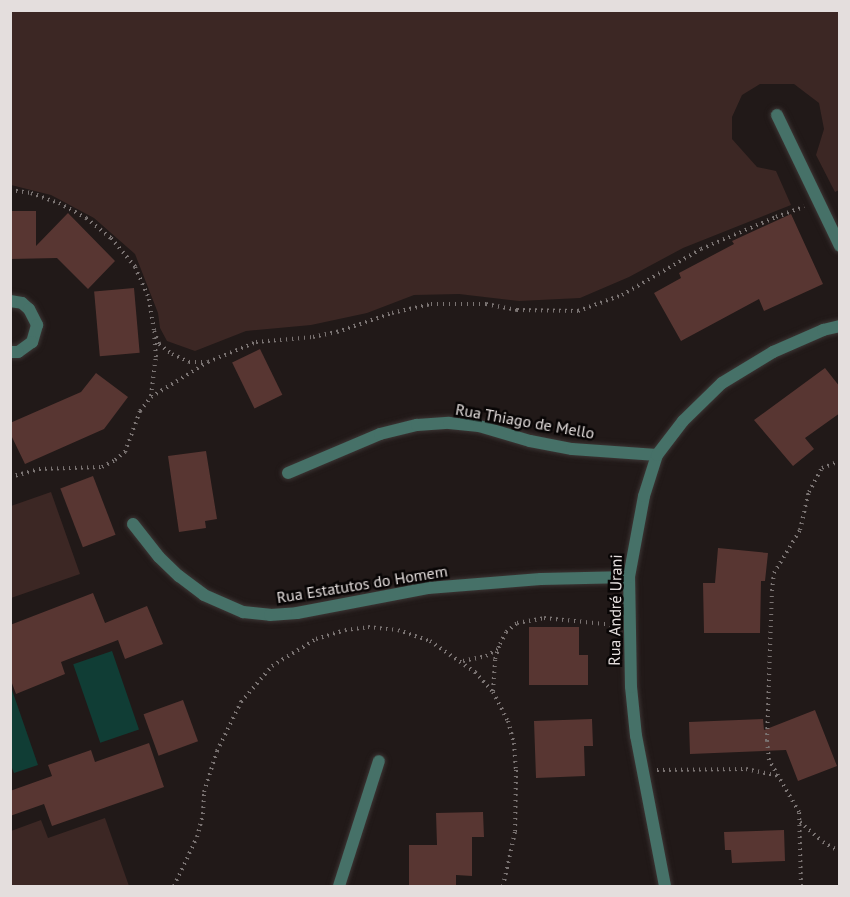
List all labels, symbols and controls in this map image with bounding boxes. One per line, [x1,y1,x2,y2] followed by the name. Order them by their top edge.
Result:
[454,399,596,443] street label: Rua Thiago de Mello
[604,554,626,666] street label: Rua André Urani
[275,561,449,607] street label: Rua Estatutos do Homem

